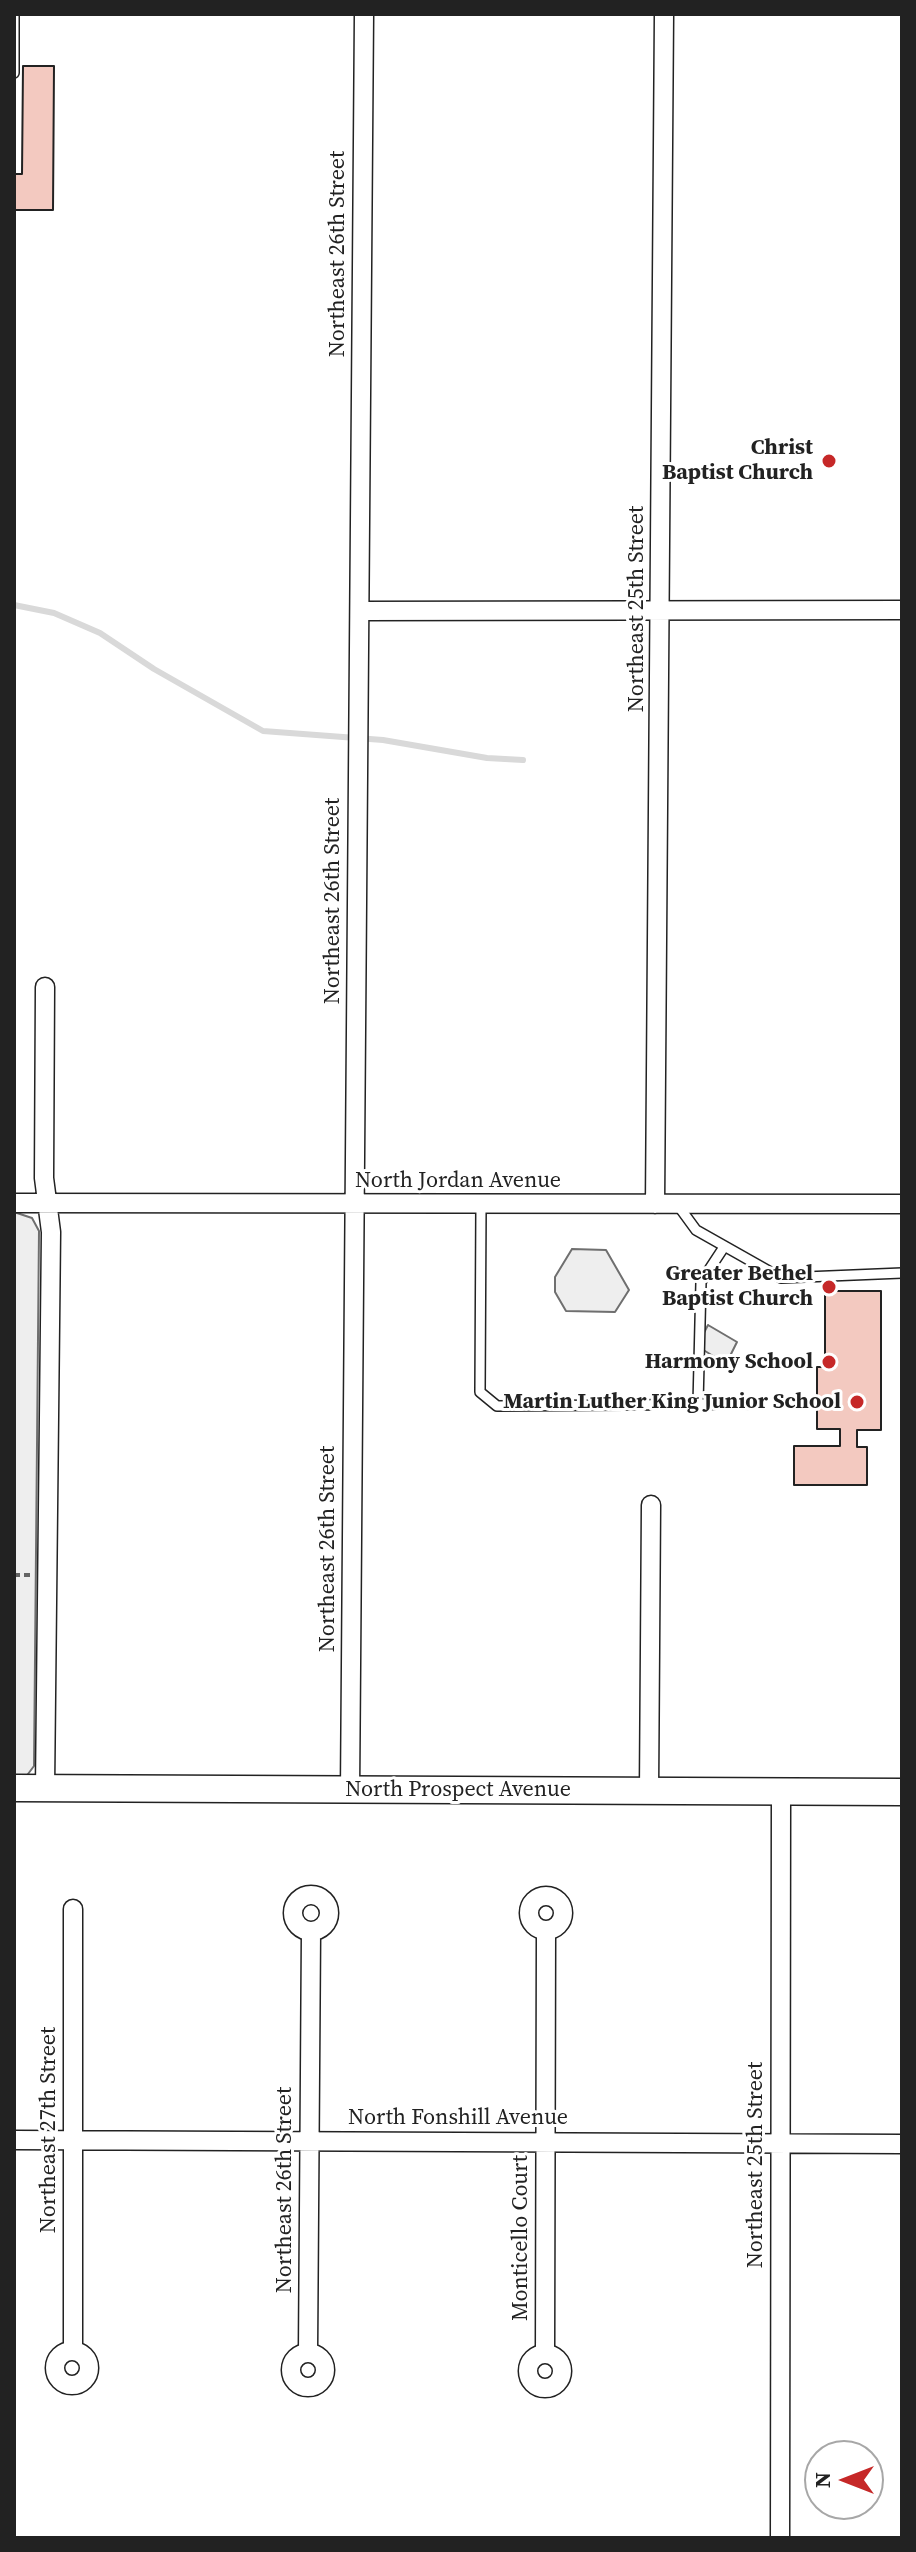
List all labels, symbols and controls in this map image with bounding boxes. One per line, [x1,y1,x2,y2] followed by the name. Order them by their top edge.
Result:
[325,151,351,357] street label: Northeast 26th Street
[662,435,813,486] place label: Christ Baptist Church
[820,452,838,470] marker: Christ Baptist Church
[624,506,650,712] street label: Northeast 25th Street
[320,798,346,1004] street label: Northeast 26th Street
[355,1168,561,1194] street label: North Jordan Avenue
[662,1261,813,1312] place label: Greater Bethel Baptist Church
[820,1278,838,1296] marker: Greater Bethel Baptist Church
[645,1349,813,1375] place label: Harmony School
[820,1353,838,1371] marker: Harmony School
[503,1389,841,1415] place label: Martin Luther King Junior School
[848,1393,866,1411] marker: Martin Luther King Junior School
[315,1446,341,1652] street label: Northeast 26th Street
[345,1777,571,1803] street label: North Prospect Avenue
[36,2027,62,2233] street label: Northeast 27th Street
[743,2062,769,2268] street label: Northeast 25th Street
[272,2087,298,2293] street label: Northeast 26th Street
[348,2105,568,2131] street label: North Fonshill Avenue
[508,2155,534,2321] street label: Monticello Court
[804,2440,884,2520] north arrow
[807,2472,837,2488] text: N

